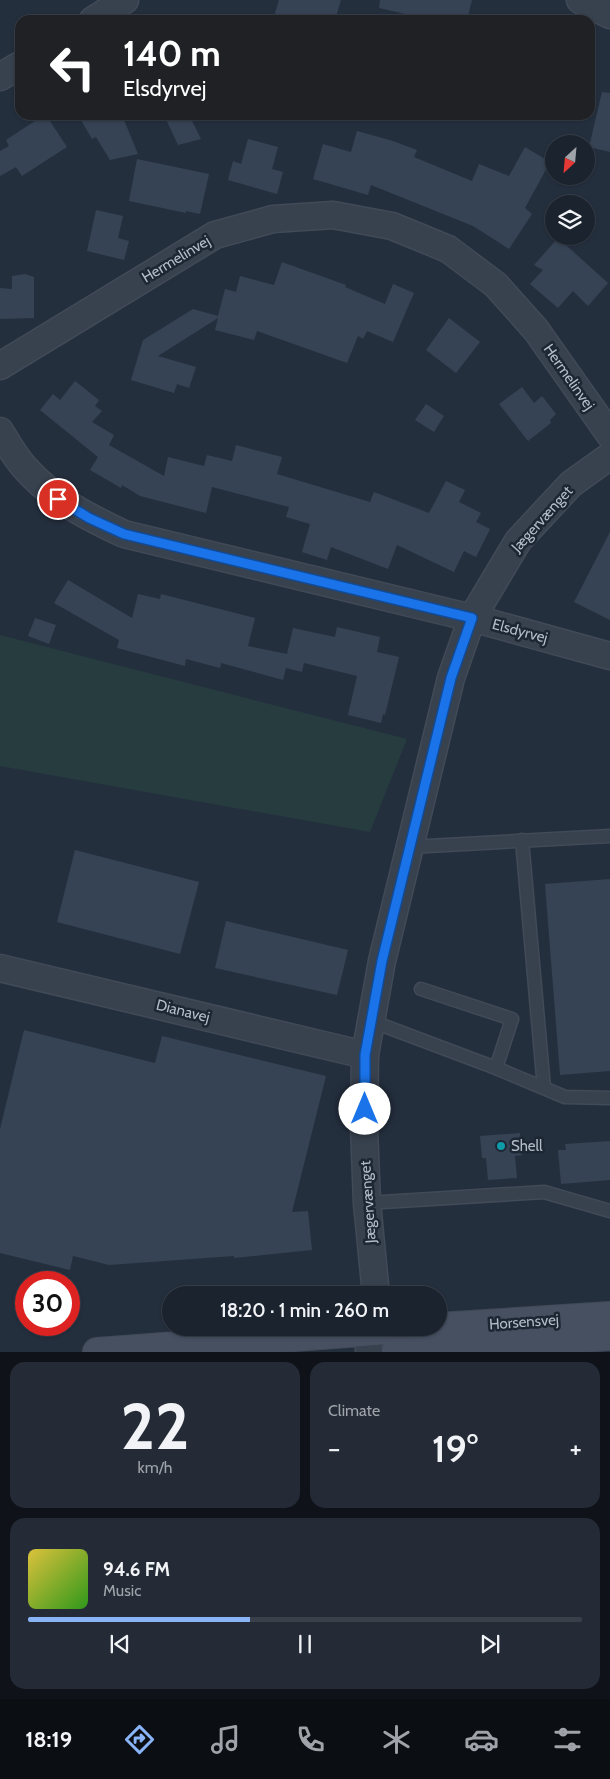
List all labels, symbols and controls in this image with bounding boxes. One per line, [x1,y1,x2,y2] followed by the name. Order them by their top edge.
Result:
[123,32,221,75] text: 140 m
[40,35,105,100] icon: left
[123,75,206,102] text: Elsdyrvej
[545,135,595,185] north arrow
[545,135,595,245] map controls
[545,195,595,245] button: layers
[139,232,213,286] street label: Hermelinvej
[540,340,598,414] street label: Hermelinvej
[37,478,79,520] pin
[507,482,576,557] street label: Jægervænget
[44,485,72,513] icon: arrive
[490,615,550,647] street label: Elsdyrvej
[154,996,212,1026] street label: Dianavej
[338,1082,390,1134] position arrow
[511,1137,543,1155] place label: Shell
[495,1140,507,1152] marker: Shell
[356,1160,380,1245] street label: Jægervænget
[15,1271,80,1336] speed limit sign: 30
[220,1299,389,1322] text: 18:20 · 1 min · 260 m
[488,1311,560,1333] street label: Horsensvej
[121,1386,189,1465] text: 22
[328,1401,380,1420] text: Climate
[432,1425,478,1472] text: 19°
[328,1431,340,1465] text: −
[570,1431,582,1465] text: +
[137,1458,173,1477] text: km/h
[103,1558,170,1581] text: 94.6 FM
[103,1581,141,1600] text: Music
[106,1630,134,1658] icon: previous
[291,1630,319,1658] icon: pause
[476,1630,504,1658] icon: next
[122,1722,157,1757] icon: directions
[208,1722,243,1757] icon: music
[293,1722,328,1757] icon: phone
[379,1722,414,1757] icon: climate
[464,1722,499,1757] icon: car
[550,1722,585,1757] icon: filters
[25,1726,72,1753] text: 18:19

